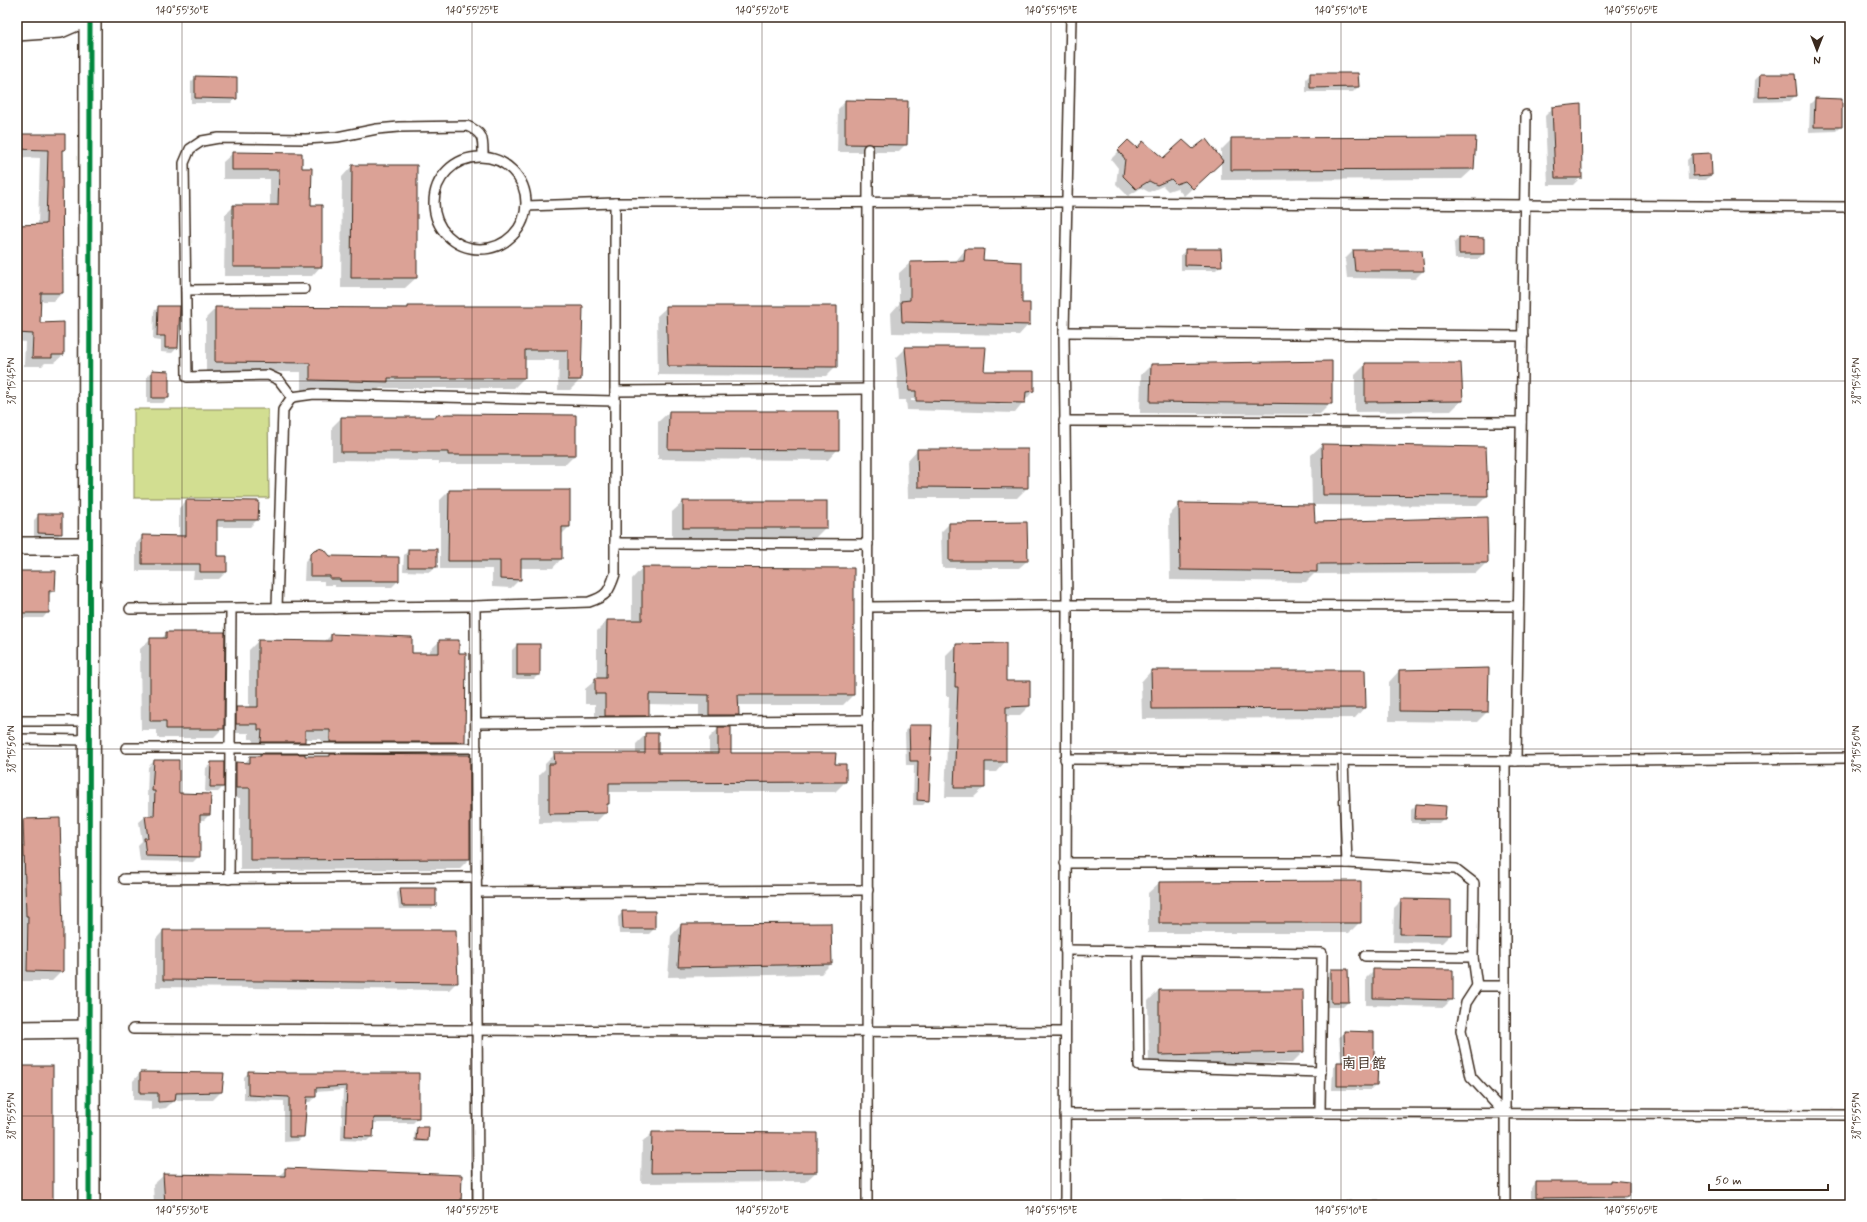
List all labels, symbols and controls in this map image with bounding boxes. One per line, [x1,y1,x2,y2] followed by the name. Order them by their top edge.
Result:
[155,4,209,18] text: 140°55'30"E
[445,4,499,18] text: 140°55'25"E
[735,4,789,18] text: 140°55'20"E
[1025,4,1077,18] text: 140°55'15"E
[1314,4,1368,18] text: 140°55'10"E
[1604,4,1658,18] text: 140°55'05"E
[1797,30,1837,70] north arrow
[1813,52,1821,66] text: N
[5,357,19,404] text: 38°15'45"N
[1850,357,1864,404] text: 38°15'45"N
[5,725,19,773] text: 38°15'50"N
[1850,725,1864,773] text: 38°15'50"N
[1341,1054,1387,1074] district label: 南目館
[5,1092,19,1139] text: 38°15'55"N
[1850,1092,1864,1139] text: 38°15'55"N
[1709,1166,1828,1192] scale bar
[1715,1173,1742,1189] text: 50 m
[155,1204,209,1218] text: 140°55'30"E
[445,1204,499,1218] text: 140°55'25"E
[735,1204,789,1218] text: 140°55'20"E
[1025,1204,1077,1218] text: 140°55'15"E
[1314,1204,1368,1218] text: 140°55'10"E
[1604,1204,1658,1218] text: 140°55'05"E

